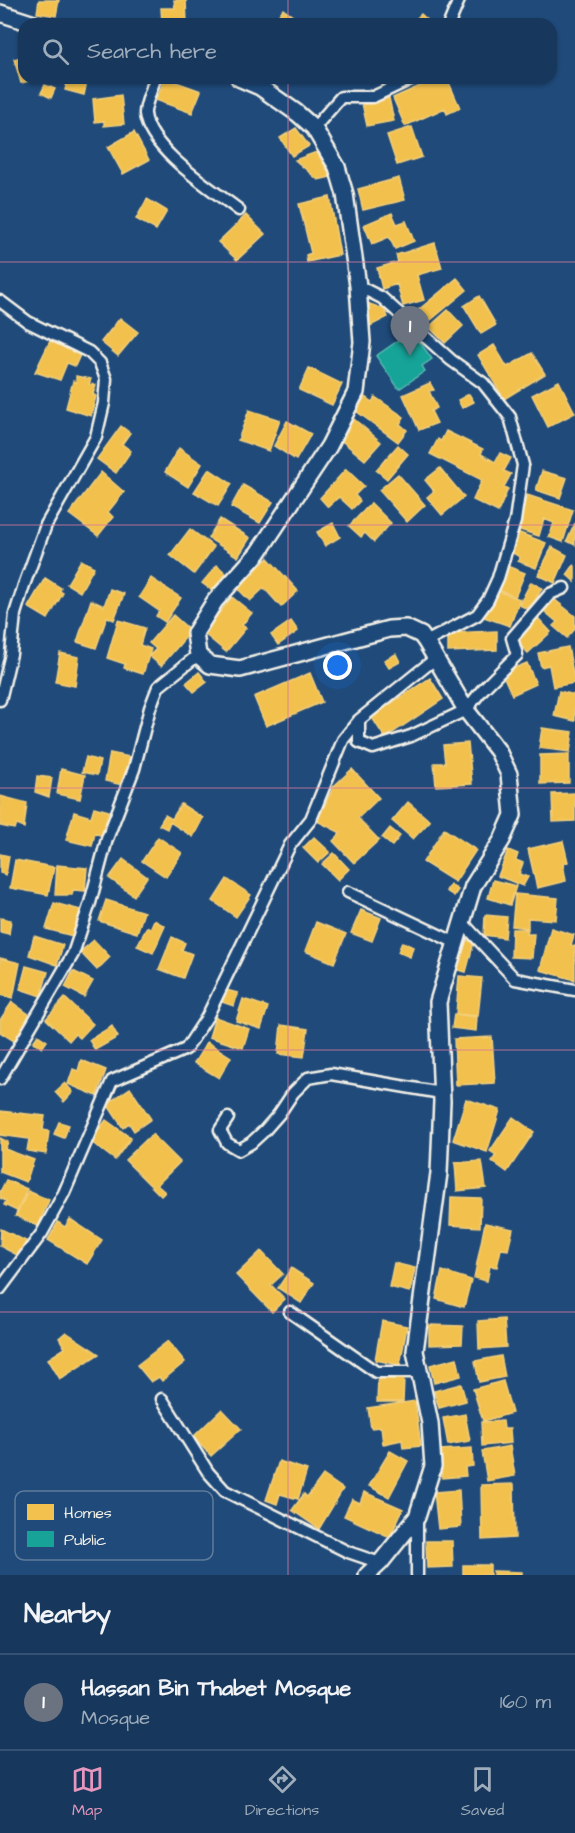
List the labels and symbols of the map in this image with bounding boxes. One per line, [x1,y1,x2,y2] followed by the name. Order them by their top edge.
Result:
[390,306,430,356] pin: 1
[323,651,352,680] your location
[15,1491,213,1560] legend
[64,1502,112,1524] text: Homes
[64,1529,106,1551] text: Public

